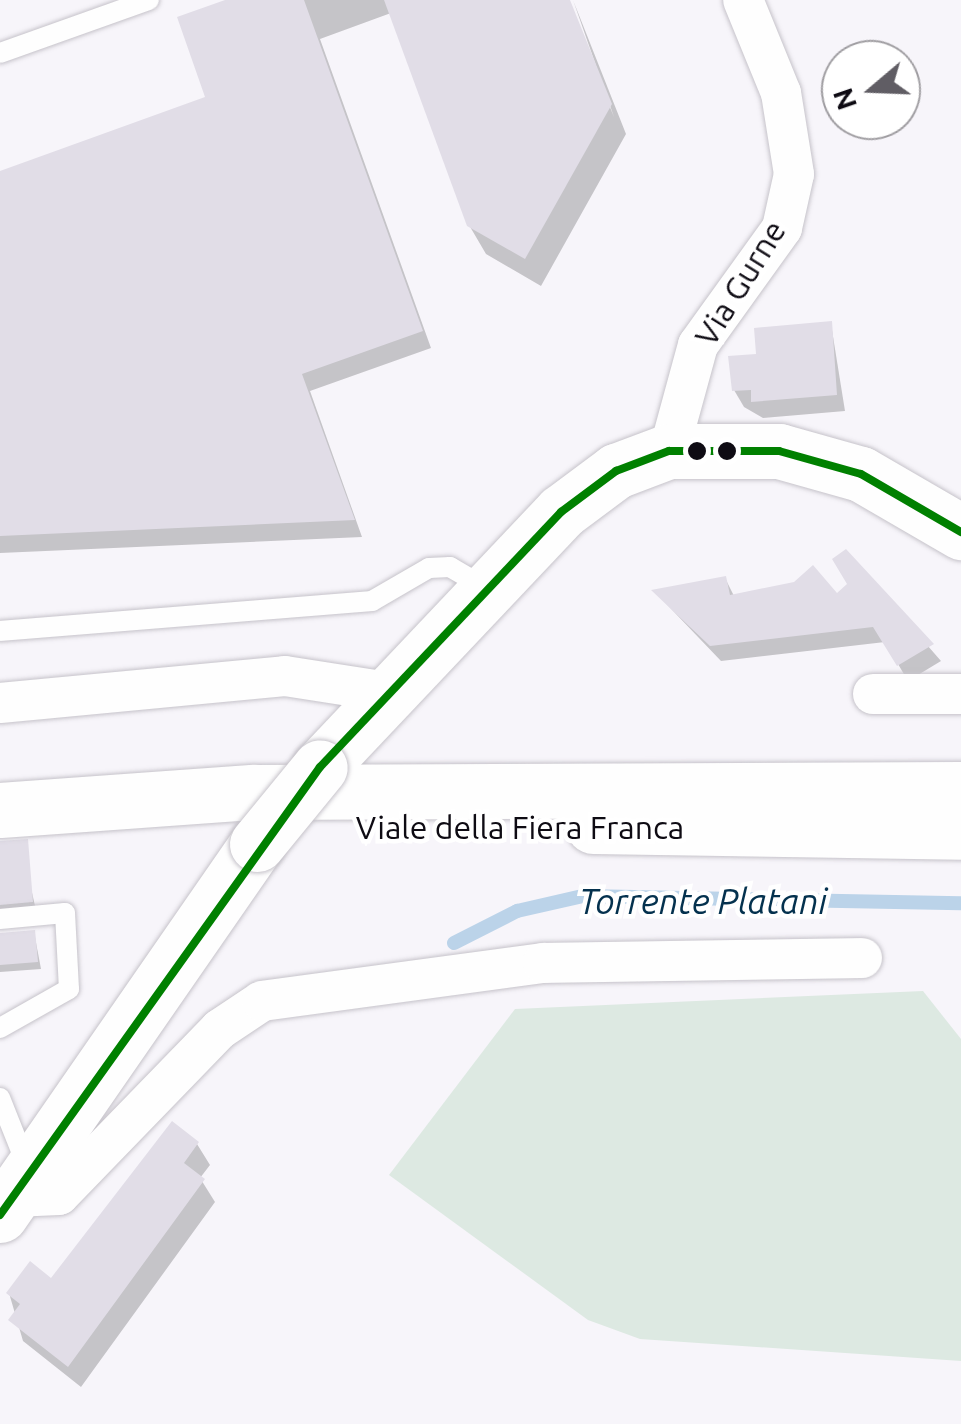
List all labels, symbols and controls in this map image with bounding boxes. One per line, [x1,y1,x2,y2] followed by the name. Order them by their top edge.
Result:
[821,40,921,140] north arrow
[826,84,862,114] text: N
[687,213,793,353] street label: Via Gurne
[687,441,707,461] unlabelled marker
[717,441,737,461] unlabelled marker
[356,808,684,846] street label: Viale della Fiera Franca
[579,880,827,922] water label: Torrente Platani

